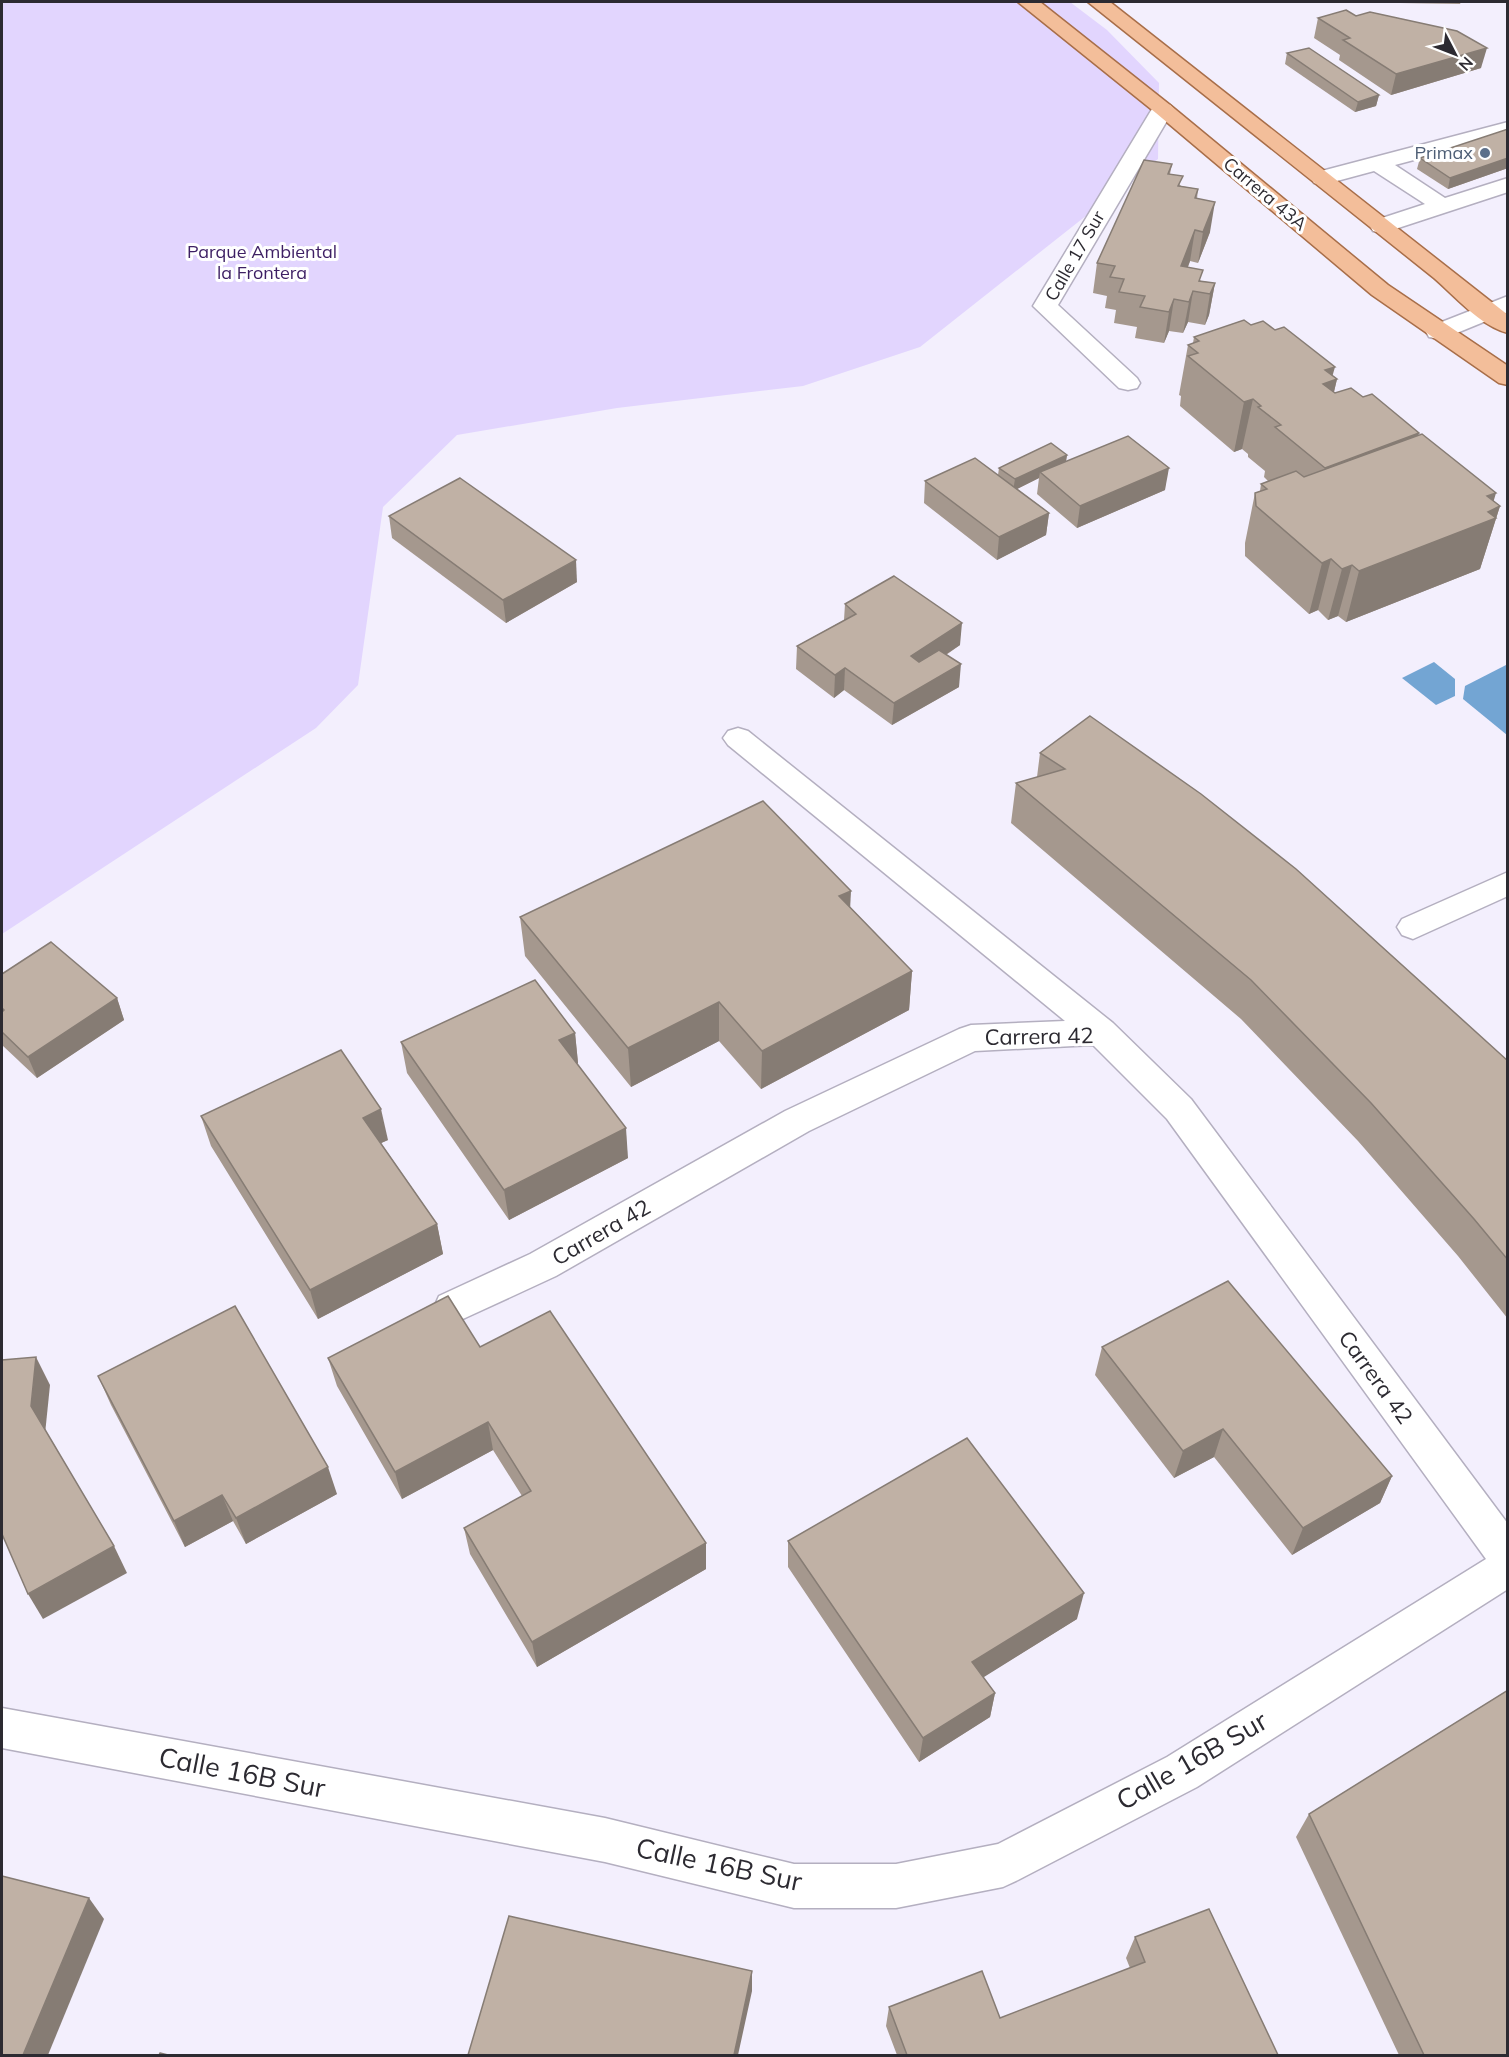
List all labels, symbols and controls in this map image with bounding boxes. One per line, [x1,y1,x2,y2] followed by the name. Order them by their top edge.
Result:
[1425,24,1485,84] north arrow
[1455,53,1478,75] text: N
[1414,141,1473,164] place label: Primax
[1478,146,1492,160] marker: Primax
[1219,152,1312,235] street label: Carrera 43A
[1040,206,1110,305] street label: Calle 17 Sur
[187,240,337,284] park label: Parque Ambiental la Frontera
[984,1021,1094,1051] street label: Carrera 42
[547,1193,655,1271] street label: Carrera 42
[1333,1325,1419,1429] street label: Carrera 42
[1110,1703,1273,1817] street label: Calle 16B Sur
[156,1739,328,1805] street label: Calle 16B Sur
[633,1830,805,1898] street label: Calle 16B Sur

